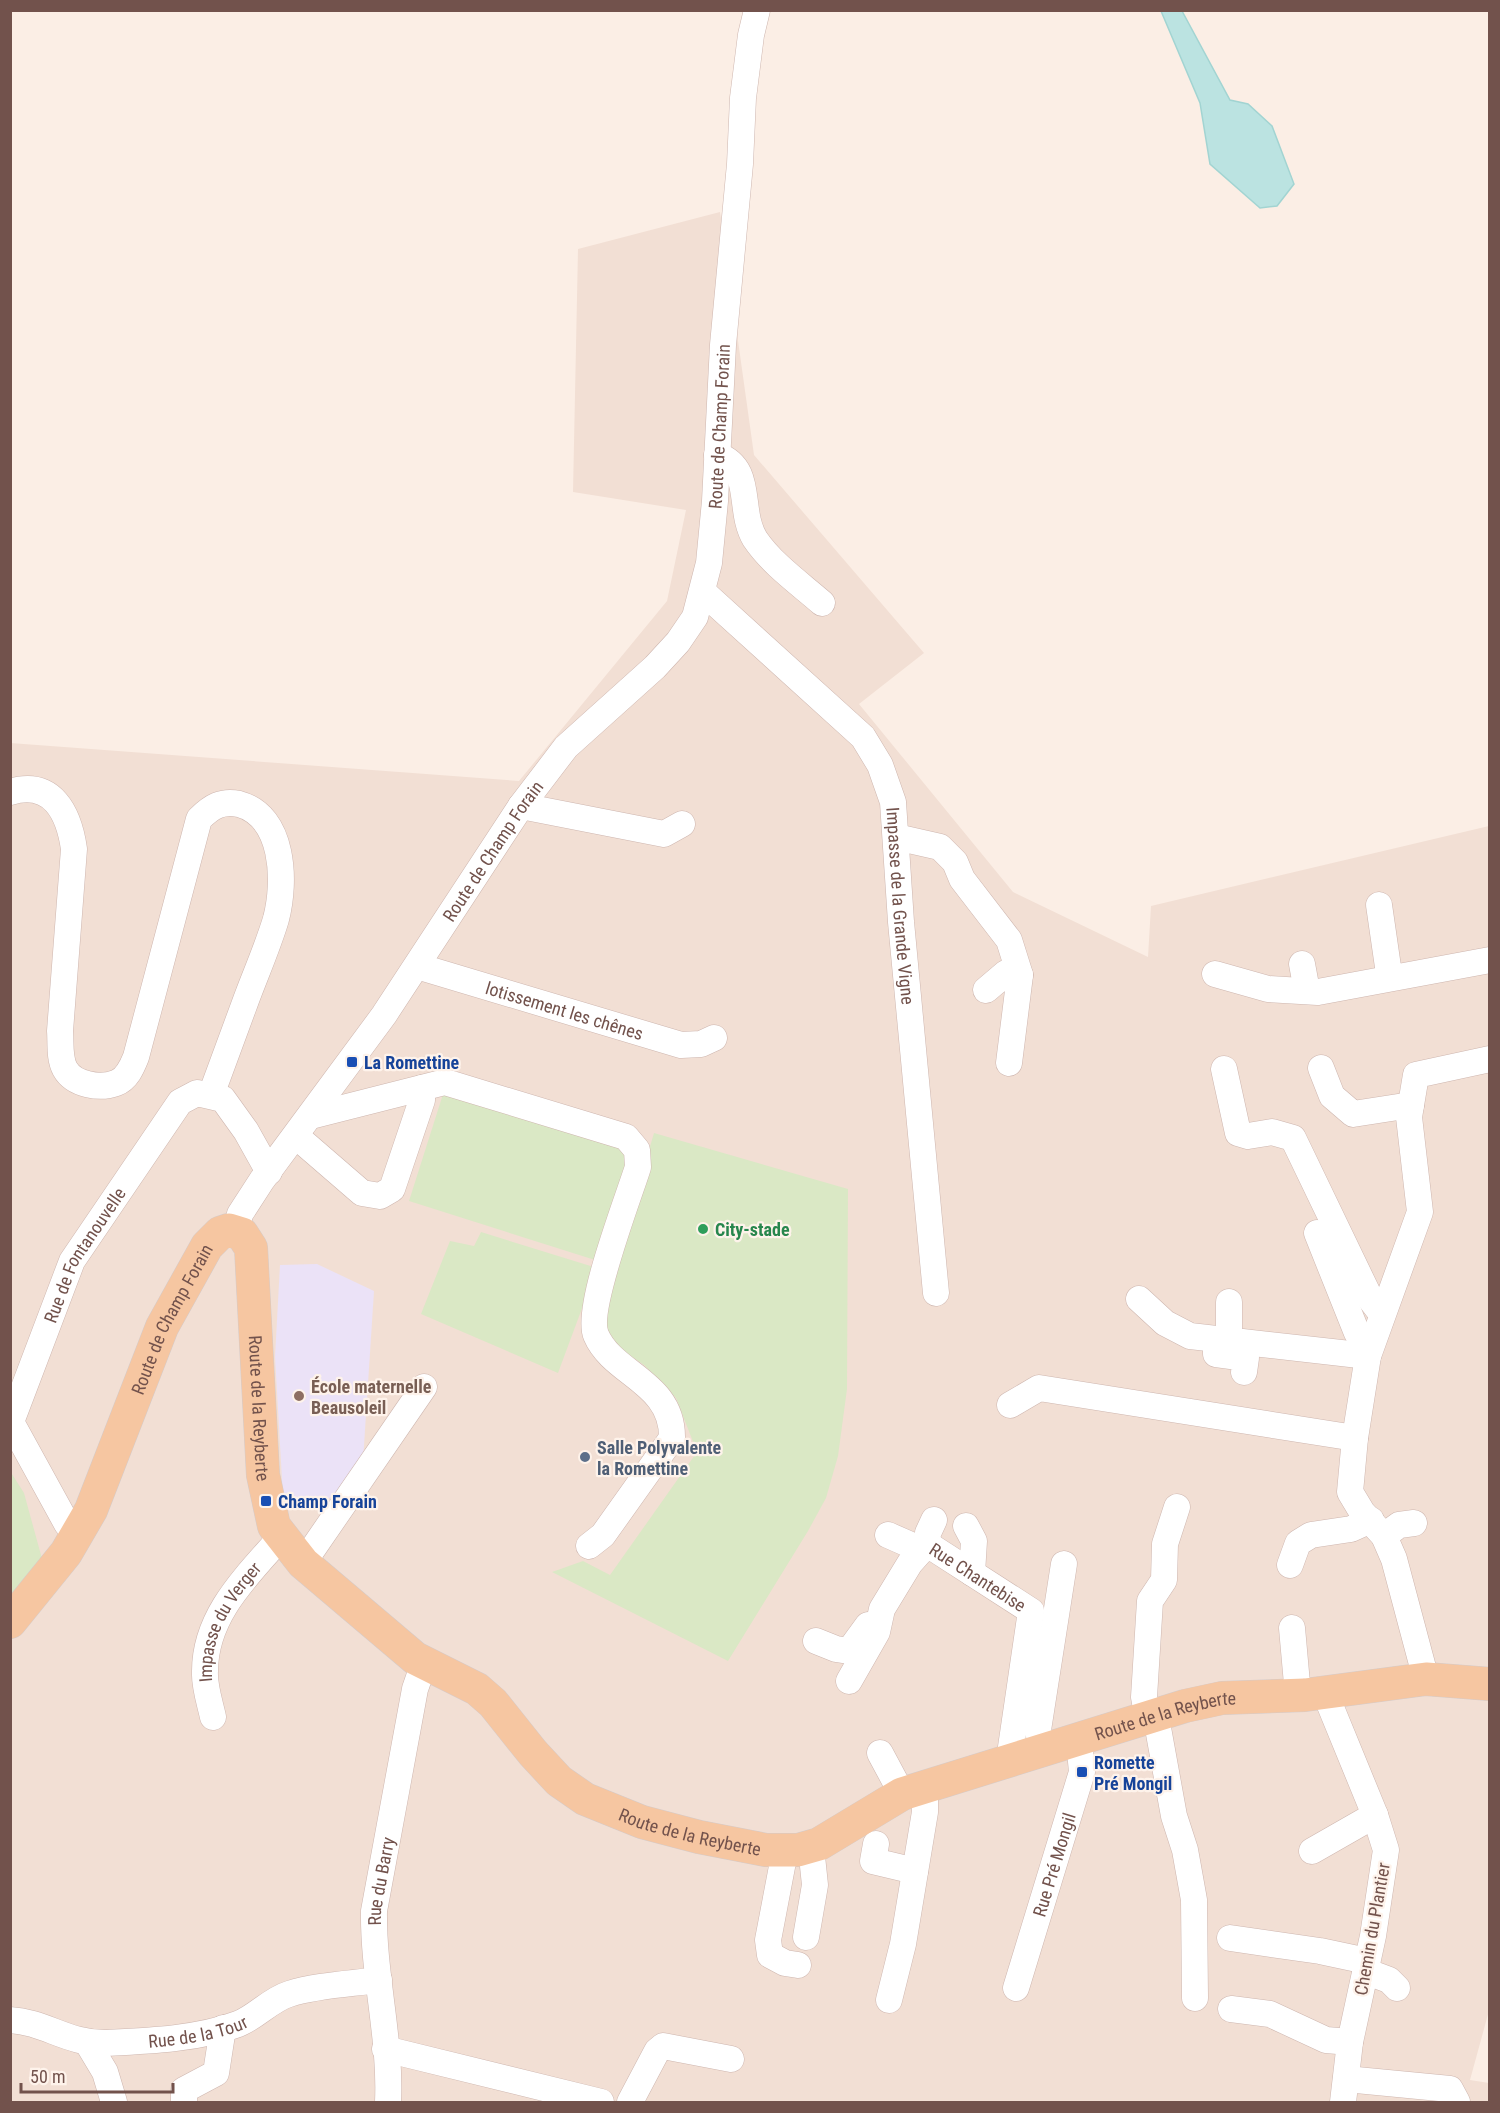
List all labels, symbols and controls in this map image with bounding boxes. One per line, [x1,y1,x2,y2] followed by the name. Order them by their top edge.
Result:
[704,343,734,510] street label: Route de Champ Forain
[438,776,547,925] street label: Route de Champ Forain
[883,806,919,1005] street label: Impasse de la Grande Vigne
[483,977,646,1044] street label: lotissement les chênes
[364,1052,460,1073] place label: La Romettine
[345,1055,359,1069] marker: La Romettine
[39,1183,129,1325] street label: Rue de Fontanouvelle
[715,1219,790,1240] place label: City-stade
[696,1222,710,1236] marker: City-stade
[126,1240,217,1397] street label: Route de Champ Forain
[245,1335,275,1483] street label: Route de la Reyberte
[311,1376,432,1418] place label: École maternelle Beausoleil
[292,1389,306,1403] marker: École maternelle Beausoleil
[597,1437,722,1479] place label: Salle Polyvalente la Romettine
[578,1450,592,1464] marker: Salle Polyvalente la Romettine
[278,1491,377,1512] place label: Champ Forain
[259,1494,273,1508] marker: Champ Forain
[926,1538,1030,1616] street label: Rue Chantebise
[194,1557,265,1683] street label: Impasse du Verger
[1092,1687,1236,1744] street label: Route de la Reyberte
[1094,1752,1172,1794] place label: Romette Pré Mongil
[1075,1765,1089,1779] marker: Romette Pré Mongil
[616,1803,763,1859] street label: Route de la Reyberte
[1028,1810,1079,1919] street label: Rue Pré Mongil
[363,1835,398,1926] street label: Rue du Barry
[1350,1860,1394,1997] street label: Chemin du Plantier
[147,2011,252,2051] street label: Rue de la Tour
[21,2056,172,2094] scale bar
[30,2066,65,2087] text: 50 m

